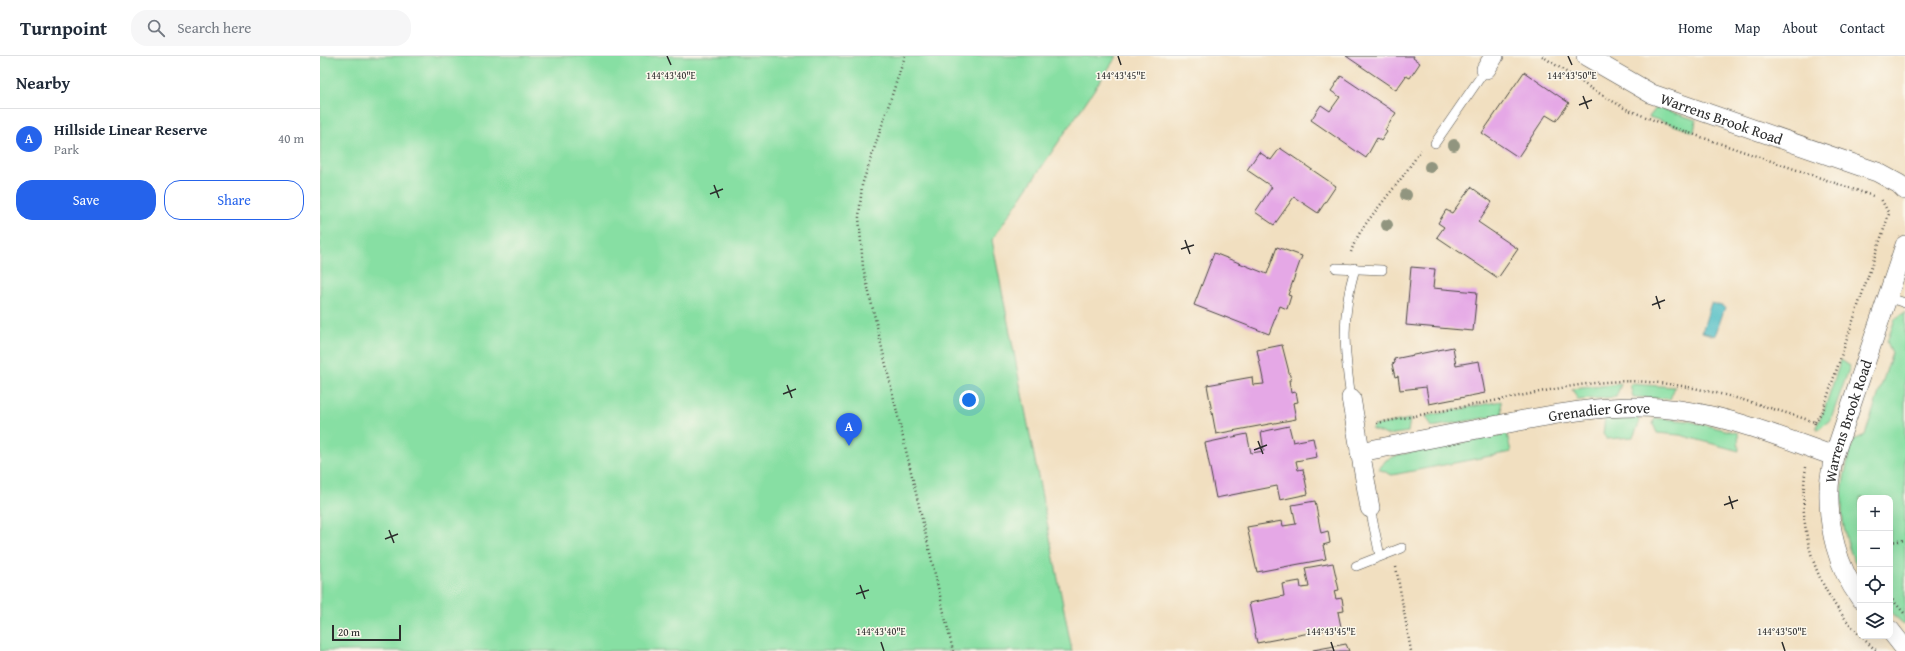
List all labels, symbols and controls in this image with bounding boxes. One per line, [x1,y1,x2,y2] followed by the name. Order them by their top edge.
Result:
[131,10,411,46] search box
[20,14,107,42] text: Turnpoint
[145,17,167,39] icon: search
[177,17,251,38] text: Search here
[1678,18,1713,38] text: Home
[1735,18,1760,38] text: Map
[1782,18,1818,38] text: About
[1840,18,1885,38] text: Contact
[646,68,696,83] text: 144°43'40"E
[1096,68,1146,83] text: 144°43'45"E
[1547,68,1597,83] text: 144°43'50"E
[16,70,70,95] text: Nearby
[1658,87,1786,149] street label: Warrens Brook Road
[54,119,207,140] text: Hillside Linear Reserve
[25,129,33,148] text: A
[278,129,304,148] text: 40 m
[54,140,79,159] text: Park
[16,180,156,220] button: Save
[164,180,304,220] button: Share
[1819,357,1876,484] street label: Warrens Brook Road
[959,390,979,410] your location
[1547,397,1651,426] street label: Grenadier Grove
[836,413,862,446] pin: A
[1857,495,1893,639] map controls
[1857,495,1893,531] button: +
[1857,531,1893,567] button: −
[1857,567,1893,603] button: locate
[1857,603,1893,639] button: layers
[332,623,401,642] scale bar
[338,624,360,640] text: 20 m
[856,624,906,639] text: 144°43'40"E
[1306,624,1356,639] text: 144°43'45"E
[1757,624,1807,639] text: 144°43'50"E

